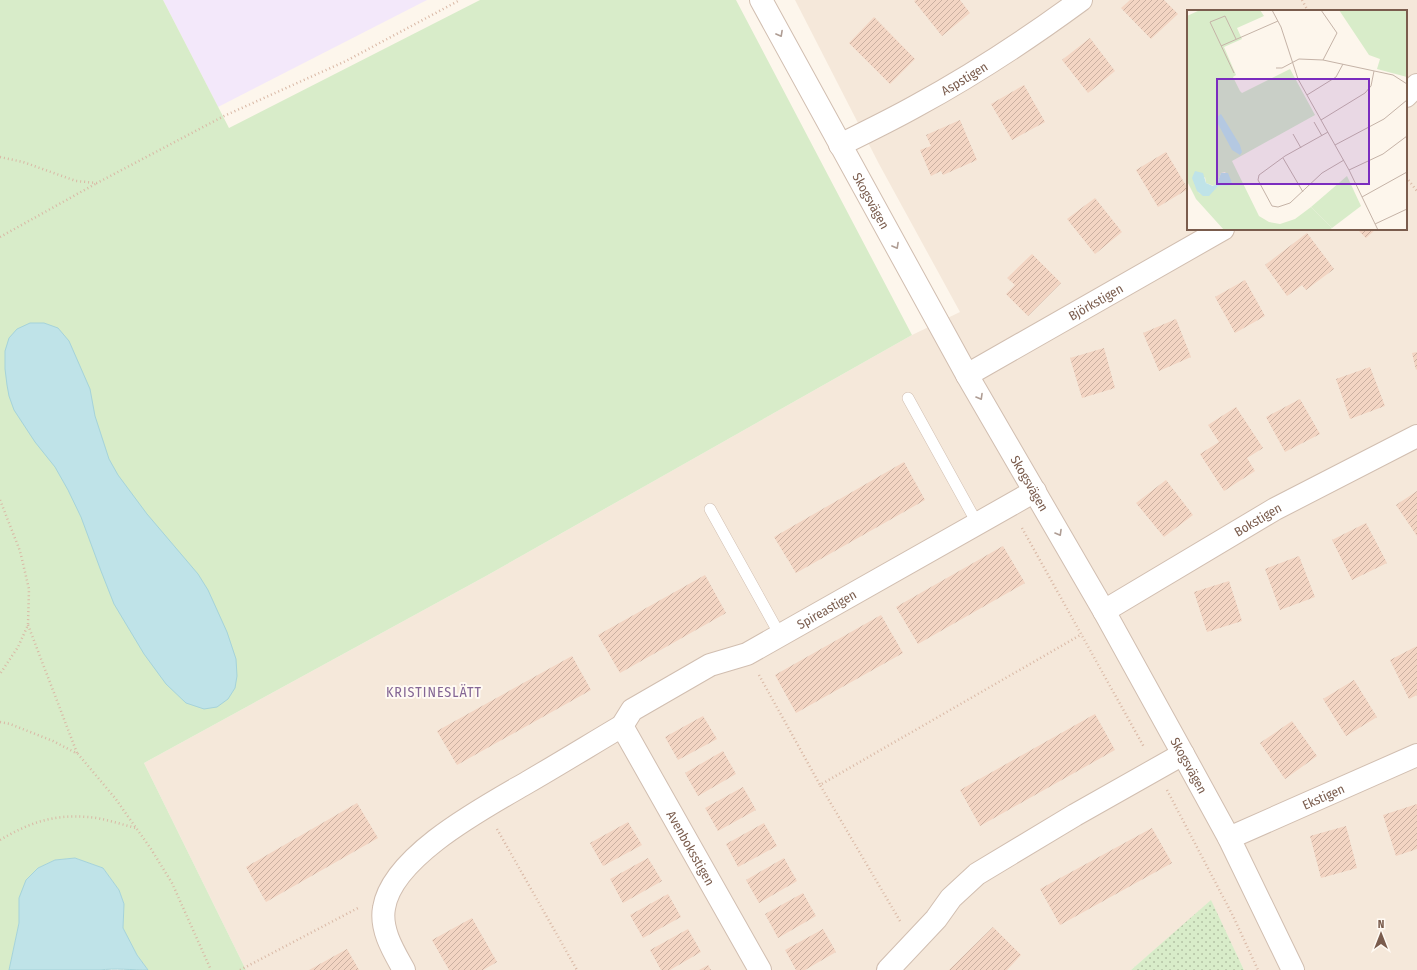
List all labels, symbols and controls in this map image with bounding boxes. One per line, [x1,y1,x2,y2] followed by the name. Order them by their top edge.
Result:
[1187,10,1407,230] inset map
[775,30,782,37] one-way arrow
[938,58,990,98] street label: Aspstigen
[850,170,893,231] street label: Skogsvägen
[892,242,899,249] one-way arrow
[1066,280,1125,323] street label: Björkstigen
[976,392,983,400] one-way arrow
[1008,453,1052,514] street label: Skogsvägen
[1231,500,1284,539] street label: Bokstigen
[1055,529,1062,536] one-way arrow
[794,586,859,632] street label: Spireastigen
[386,684,482,701] district label: KRISTINESLÄTT
[1168,735,1211,796] street label: Skogsvägen
[1300,781,1347,812] street label: Ekstigen
[664,808,718,888] street label: Avenboksstigen
[1361,914,1401,954] north arrow
[1378,918,1384,931] text: N

